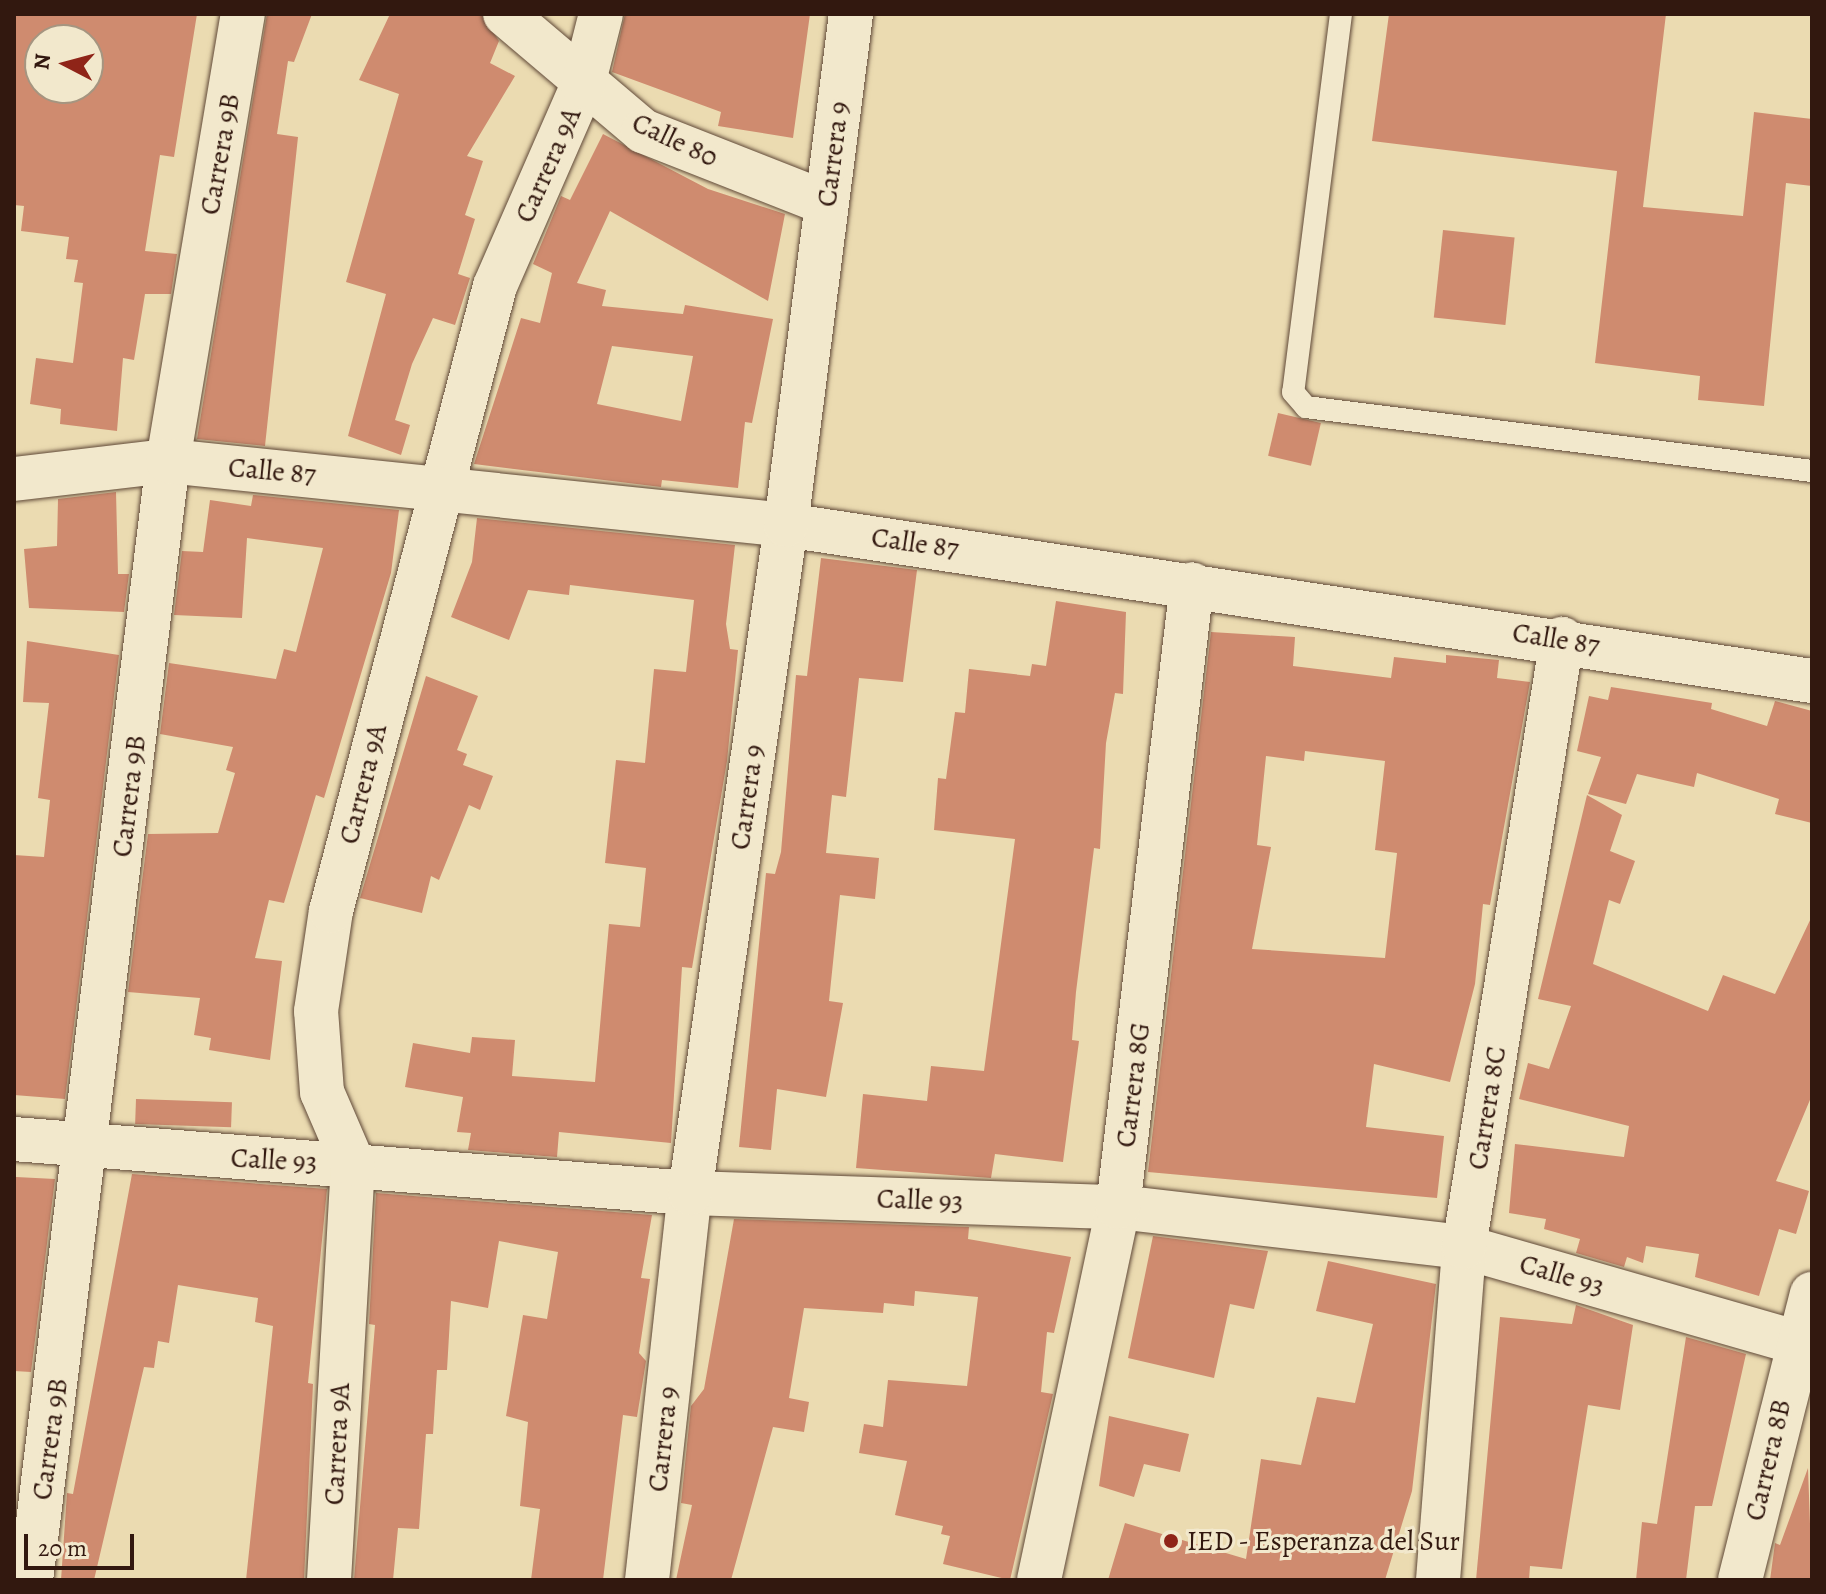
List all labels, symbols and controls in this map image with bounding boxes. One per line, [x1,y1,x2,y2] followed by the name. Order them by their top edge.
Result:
[24,24,104,104] north arrow
[26,52,58,71] text: N
[193,91,247,217] street label: Carrera 9B
[810,99,856,209] street label: Carrera 9
[508,102,588,228] street label: Carrera 9A
[627,106,723,174] street label: Calle 80
[227,450,317,492] street label: Calle 87
[869,520,961,566] street label: Calle 87
[1510,616,1602,662] street label: Calle 87
[332,721,394,847] street label: Carrera 9A
[105,733,153,859] street label: Carrera 9B
[723,742,771,852] street label: Carrera 9
[1109,1021,1157,1149] street label: Carrera 8G
[1461,1044,1513,1172] street label: Carrera 8C
[230,1141,318,1179] street label: Calle 93
[876,1182,964,1218] street label: Calle 93
[1516,1247,1608,1303] street label: Calle 93
[25,1376,75,1502] street label: Carrera 9B
[317,1382,357,1506] street label: Carrera 9A
[641,1385,685,1493] street label: Carrera 9
[1738,1396,1798,1524] street label: Carrera 8B
[28,1518,138,1568] scale bar
[1187,1524,1461,1558] place label: IED - Esperanza del Sur
[38,1532,87,1564] text: 20 m
[1162,1532,1180,1550] marker: IED - Esperanza del Sur

